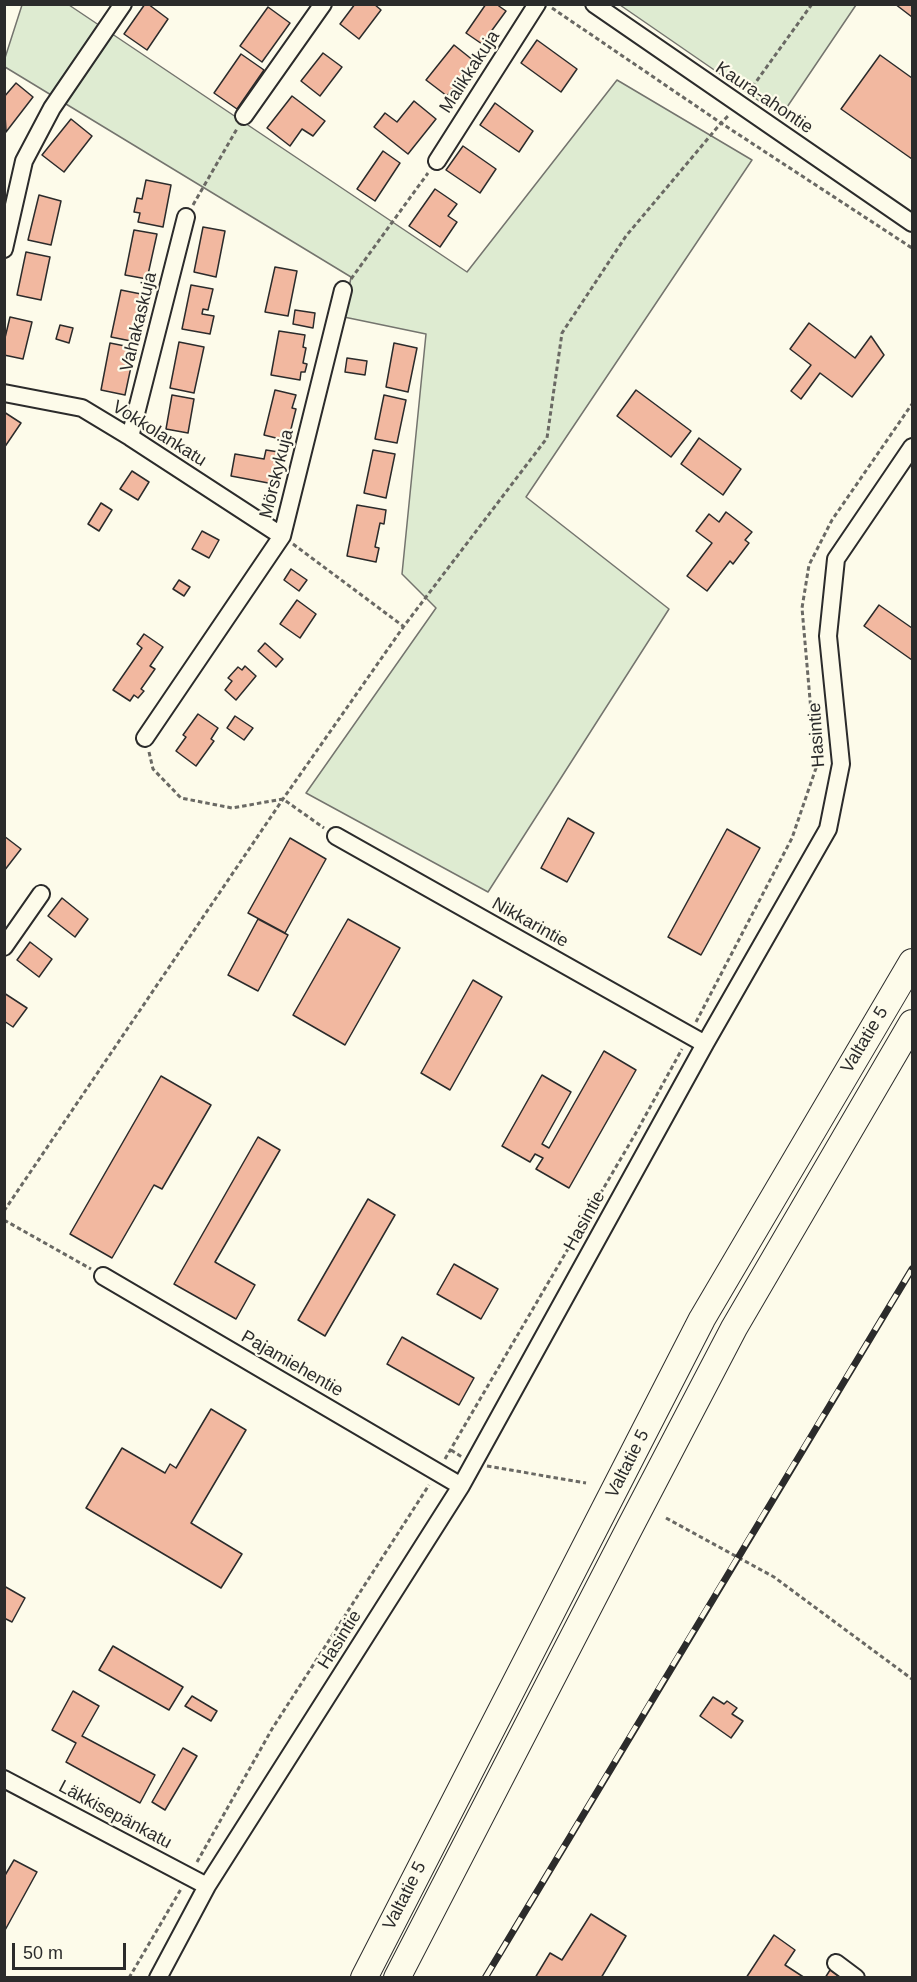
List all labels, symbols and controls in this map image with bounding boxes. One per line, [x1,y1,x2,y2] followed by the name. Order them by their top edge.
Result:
[435,27,505,117] street label: Malikkakuja
[711,57,817,139] street label: Kaura-ahontie
[116,270,162,374] street label: Vahakaskuja
[108,396,210,472] street label: Vokkolankatu
[256,427,298,521] street label: Mörskykuja
[804,702,830,768] street label: Hasintie
[488,893,572,953] street label: Nikkarintie
[837,1003,893,1077] street label: Valtatie 5
[560,1187,610,1255] street label: Hasintie
[237,1326,347,1402] street label: Pajamiehentie
[602,1426,654,1502] street label: Valtatie 5
[314,1607,366,1673] street label: Hasintie
[55,1776,175,1854] street label: Läkkisepänkatu
[379,1858,431,1934] street label: Valtatie 5
[15,1931,129,1969] scale bar
[23,1943,63,1963] text: 50 m

